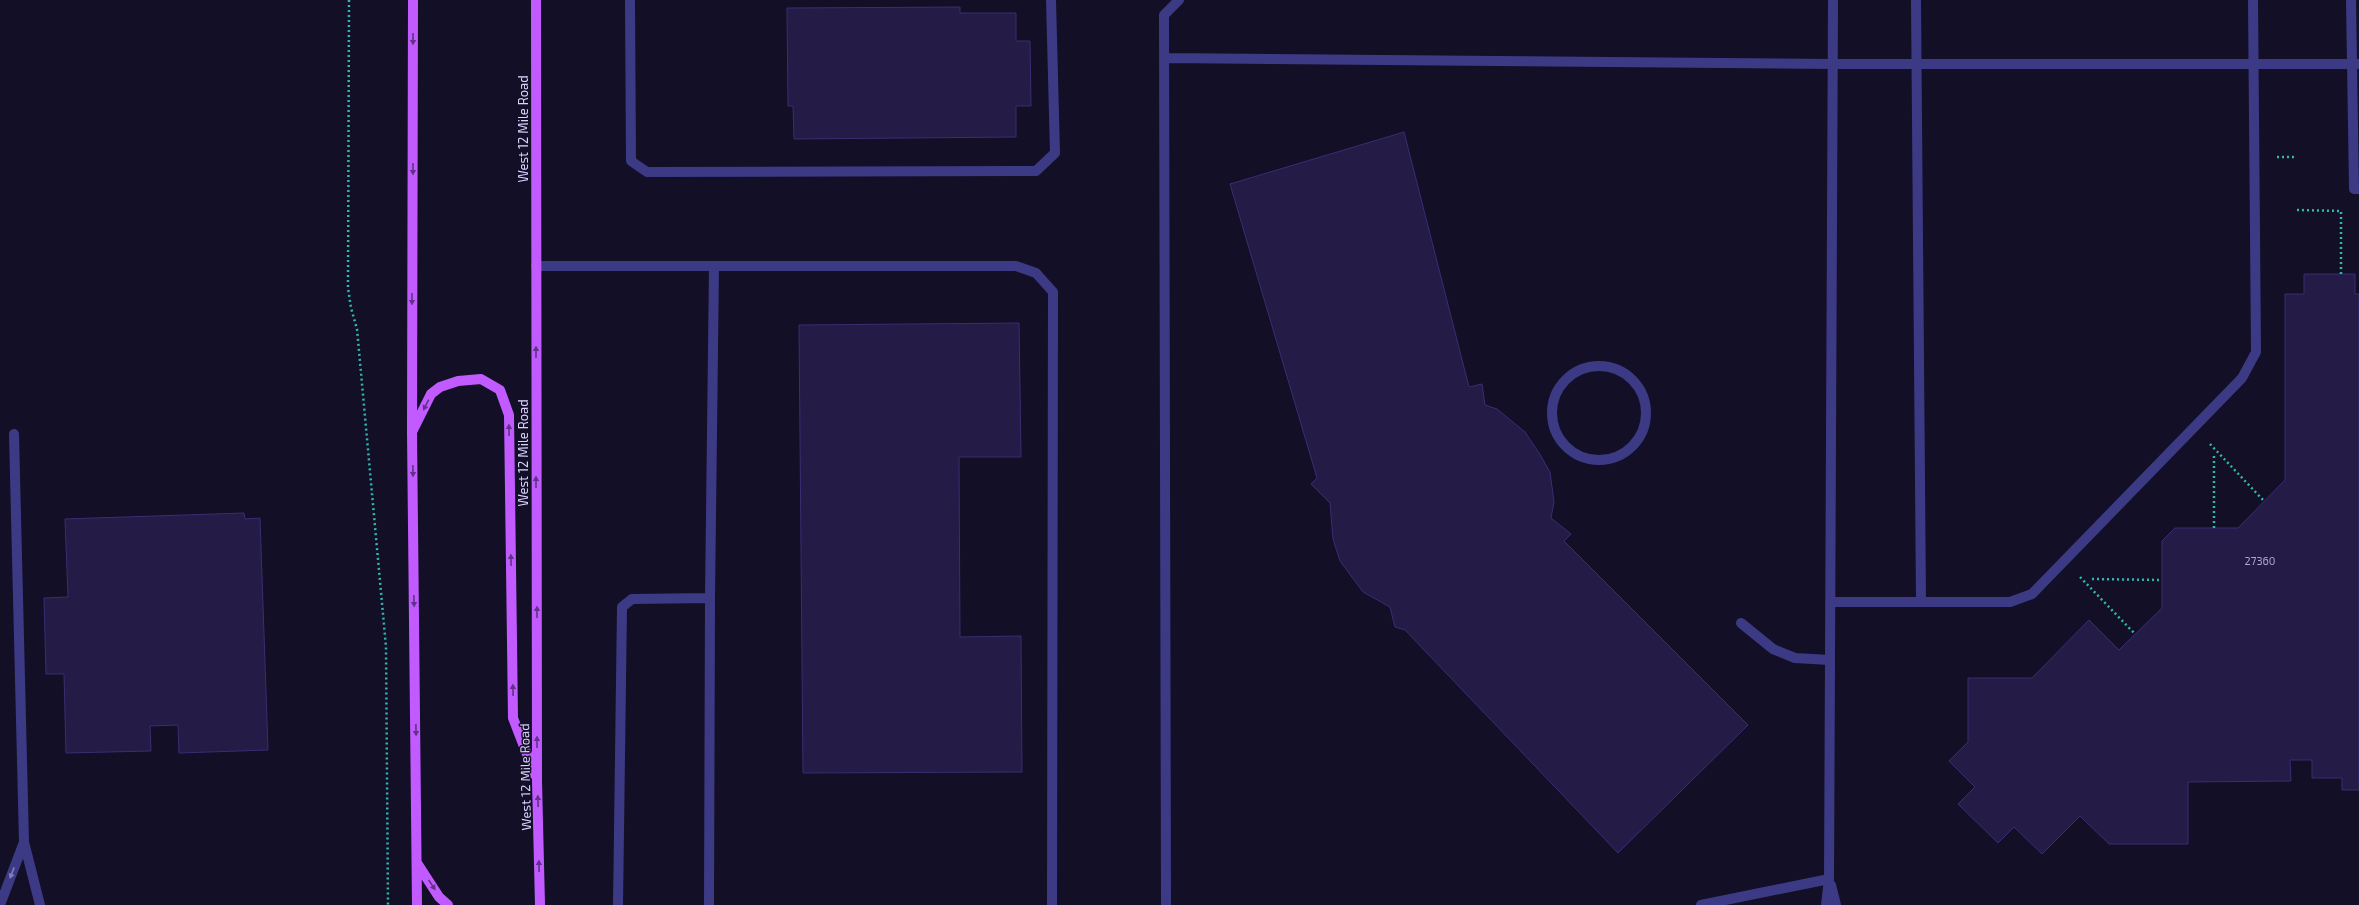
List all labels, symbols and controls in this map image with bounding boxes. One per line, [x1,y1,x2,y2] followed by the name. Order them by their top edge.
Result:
[410,33,416,46] one-way arrow
[515,75,531,183] street label: West 12 Mile Road
[410,163,416,176] one-way arrow
[409,293,415,306] one-way arrow
[533,345,539,358] one-way arrow
[422,399,429,411] one-way arrow
[515,399,531,507] street label: West 12 Mile Road
[506,423,512,436] one-way arrow
[410,465,416,478] one-way arrow
[533,475,539,488] one-way arrow
[508,553,514,566] one-way arrow
[2245,554,2275,567] house number: 27360
[411,595,417,608] one-way arrow
[534,605,540,618] one-way arrow
[510,683,516,696] one-way arrow
[516,723,534,831] street label: West 12 Mile Road
[413,724,419,737] one-way arrow
[534,735,540,748] one-way arrow
[534,795,541,807] one-way arrow
[536,859,542,872] one-way arrow
[9,868,15,880] one-way arrow
[428,879,435,891] one-way arrow

